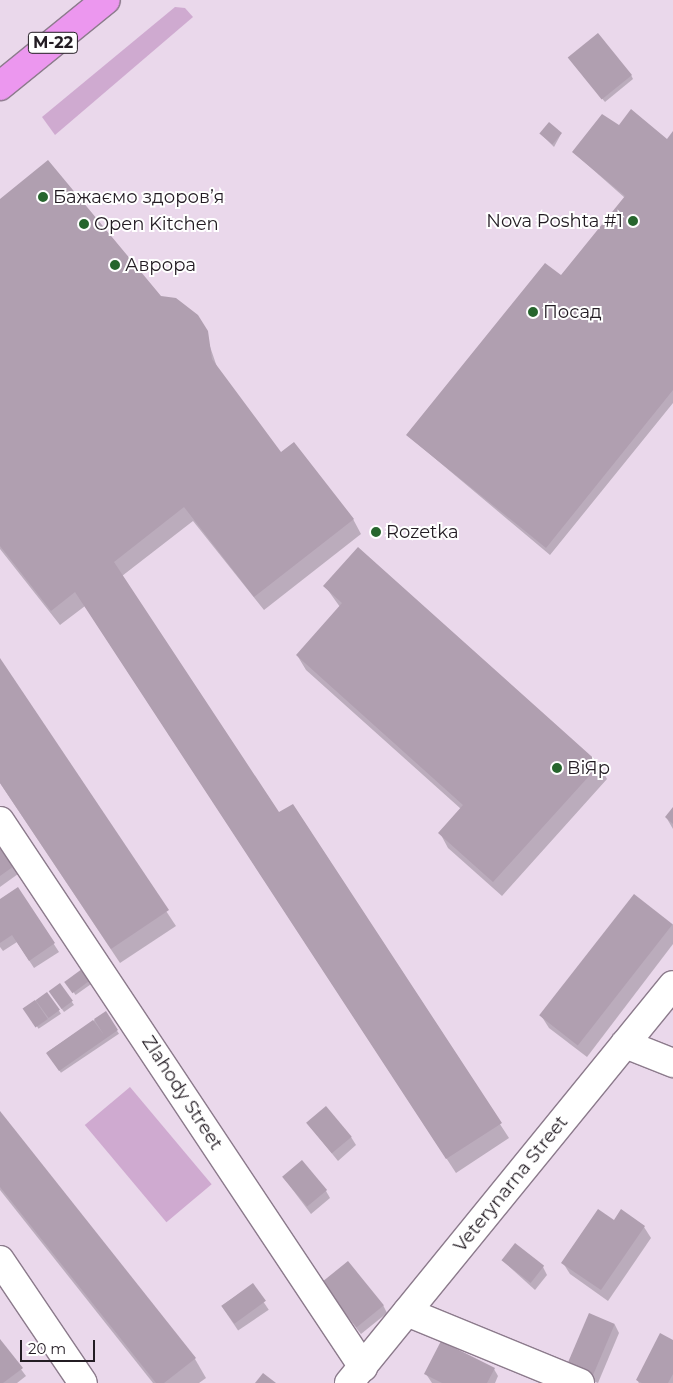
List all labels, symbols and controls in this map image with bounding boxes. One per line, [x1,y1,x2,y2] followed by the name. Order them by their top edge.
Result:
[27,29,79,56] road number: М-22
[53,186,224,208] place label: Бажаємо здоровʼя
[37,191,49,203] marker: Бажаємо здоровʼя
[486,210,623,232] place label: Nova Poshta #1
[94,213,219,235] place label: Open Kitchen
[627,215,639,227] marker: Nova Poshta #1
[78,218,90,230] marker: Open Kitchen
[125,254,196,276] place label: Аврора
[109,259,121,271] marker: Аврора
[543,301,602,323] place label: Посад
[527,306,539,318] marker: Посад
[386,521,459,543] place label: Rozetka
[370,526,382,538] marker: Rozetka
[567,757,610,779] place label: ВіЯр
[551,762,563,774] marker: ВіЯр
[137,1032,227,1154] street label: Zlahody Street
[449,1112,573,1256] street label: Veterynarna Street
[22,1330,98,1362] scale bar
[28,1339,66,1358] text: 20 m

